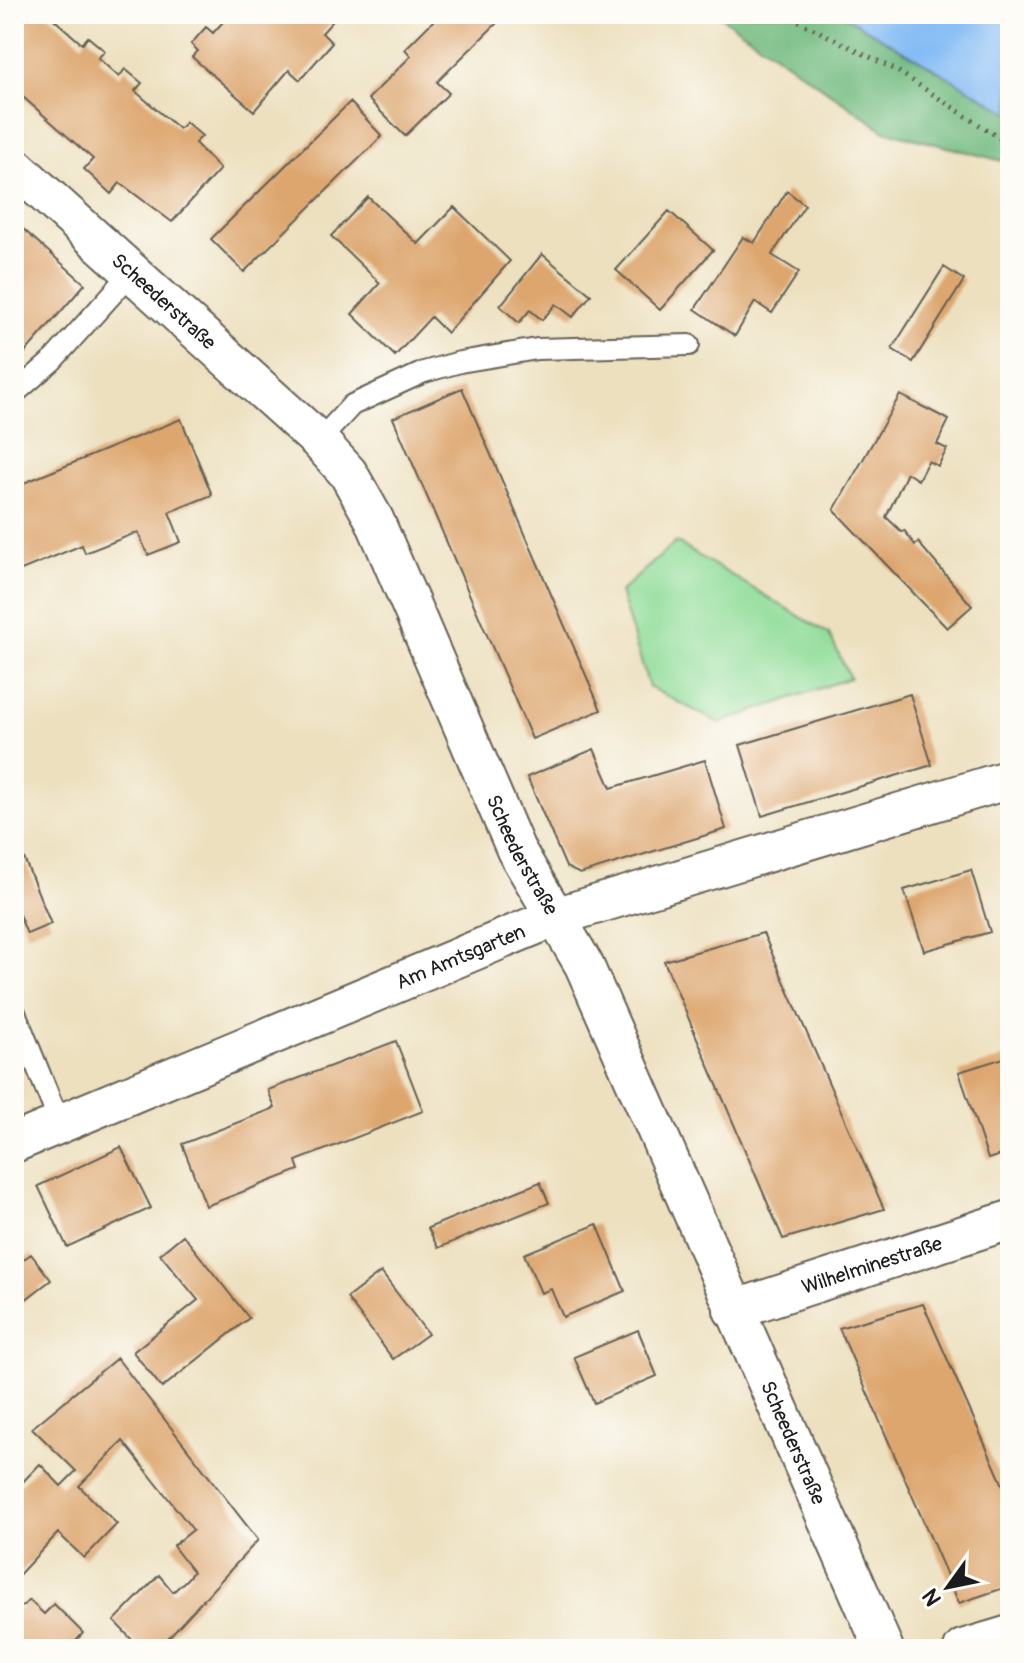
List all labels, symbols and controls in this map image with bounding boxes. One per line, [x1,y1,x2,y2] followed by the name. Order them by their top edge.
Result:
[107,248,222,355] street label: Scheederstraße
[481,791,564,920] street label: Scheederstraße
[392,918,529,994] street label: Am Amtsgarten
[799,1230,945,1299] street label: Wilhelminestraße
[755,1377,832,1508] street label: Scheederstraße
[908,1547,988,1627] north arrow
[916,1583,948,1611] text: N

